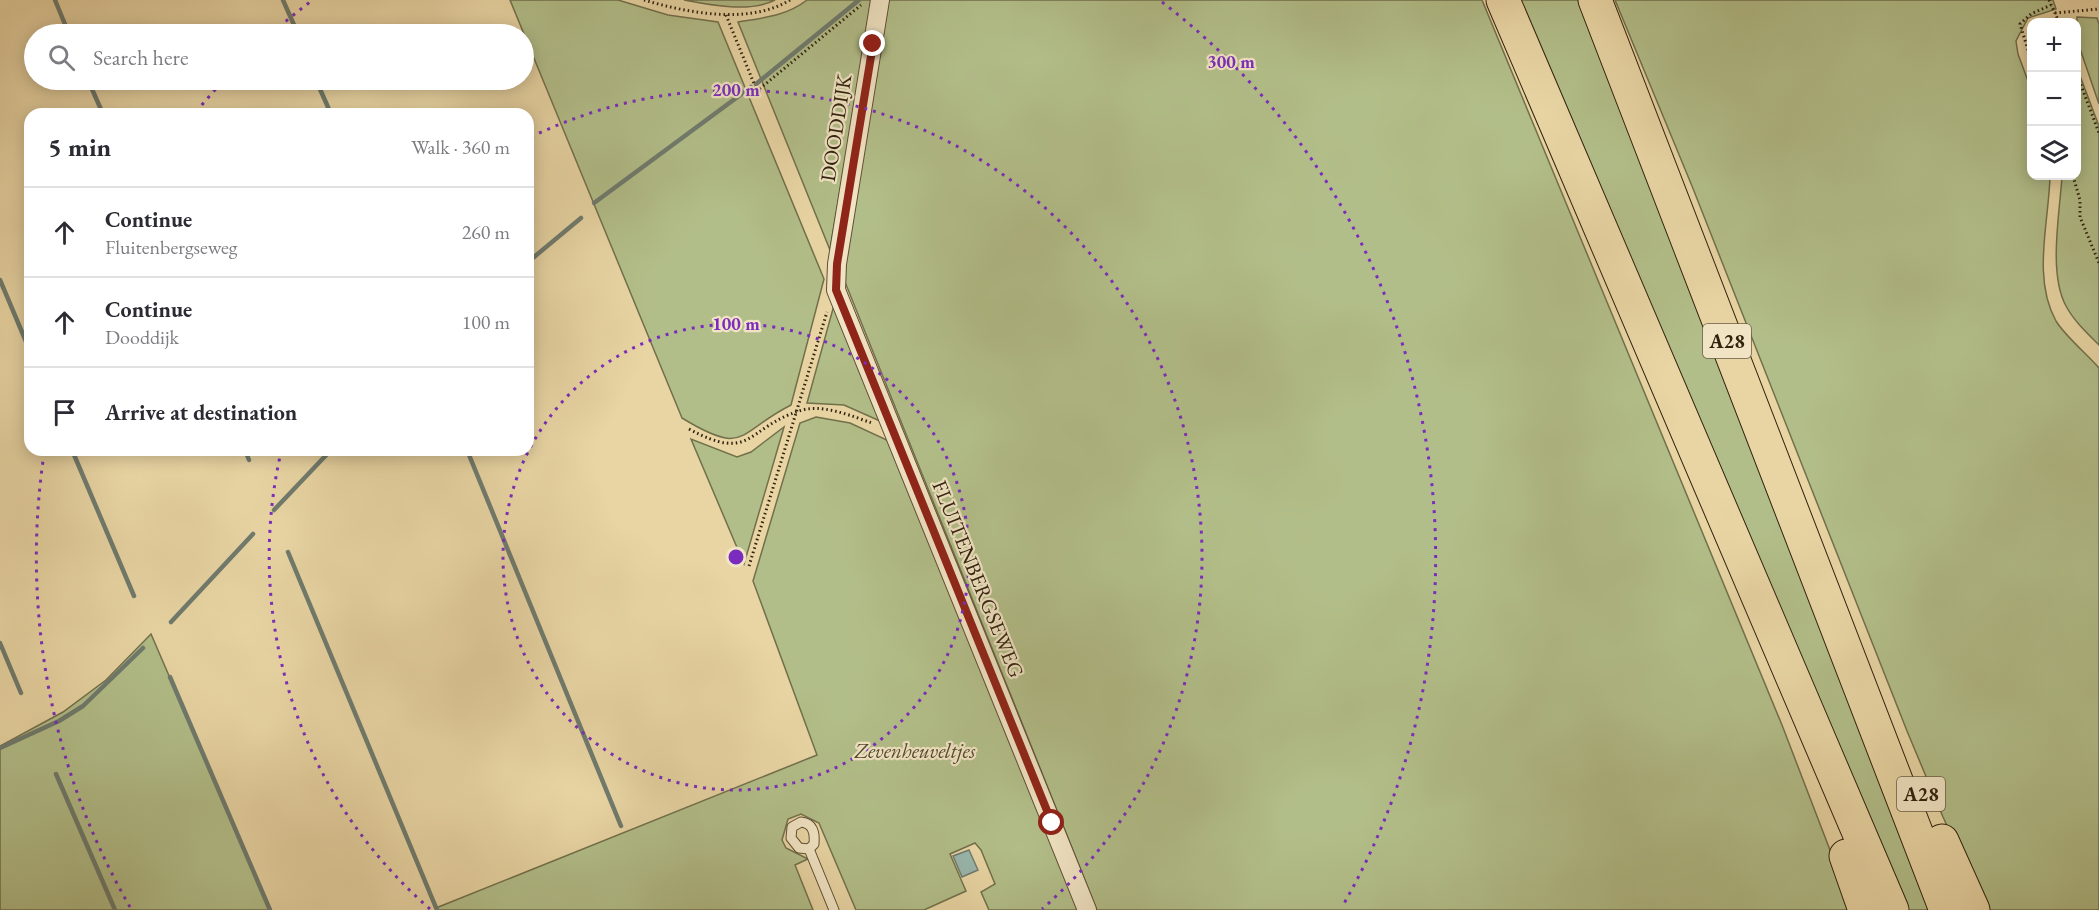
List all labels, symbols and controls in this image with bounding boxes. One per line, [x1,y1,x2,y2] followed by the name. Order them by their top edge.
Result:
[2027,18,2081,180] map controls
[2027,18,2081,72] button: +
[24,24,534,90] search box
[859,30,885,56] route end
[45,41,78,74] icon: search
[93,43,188,72] text: Search here
[1207,50,1255,73] text: 300 m
[814,72,857,183] street label: DOODDIJK
[2027,72,2081,126] button: −
[712,78,760,101] text: 200 m
[2027,126,2081,180] button: layers
[48,130,111,164] text: 5 min
[411,134,510,160] text: Walk · 360 m
[105,205,192,234] text: Continue
[48,216,81,249] icon: ahead
[462,219,510,245] text: 260 m
[105,234,238,260] text: Fluitenbergseweg
[105,295,192,324] text: Continue
[48,306,81,339] icon: ahead
[462,309,510,335] text: 100 m
[712,312,760,335] text: 100 m
[105,324,179,350] text: Dooddijk
[1703,324,1751,358] road number: A28
[48,396,81,429] icon: arrive
[105,398,297,427] text: Arrive at destination
[926,476,1030,682] street label: FLUITENBERGSEWEG
[726,547,746,567] centre of rings
[854,737,976,764] park label: Zevenheuveltjes
[1897,777,1945,811] road number: A28
[1038,809,1064,835] route start

